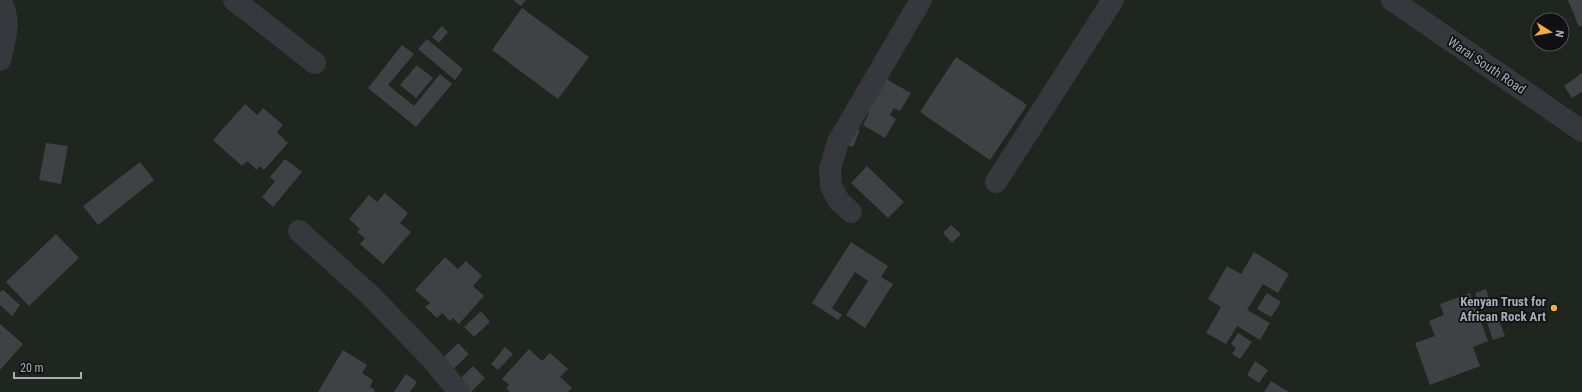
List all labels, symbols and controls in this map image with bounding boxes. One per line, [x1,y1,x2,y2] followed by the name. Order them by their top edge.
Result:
[1530,12,1570,52] north arrow
[1552,29,1566,39] text: N
[1445,34,1528,97] street label: Warai South Road
[1460,294,1547,324] place label: Kenyan Trust for African Rock Art
[1549,303,1559,313] marker: Kenyan Trust for African Rock Art
[14,354,81,380] scale bar
[20,361,44,375] text: 20 m

